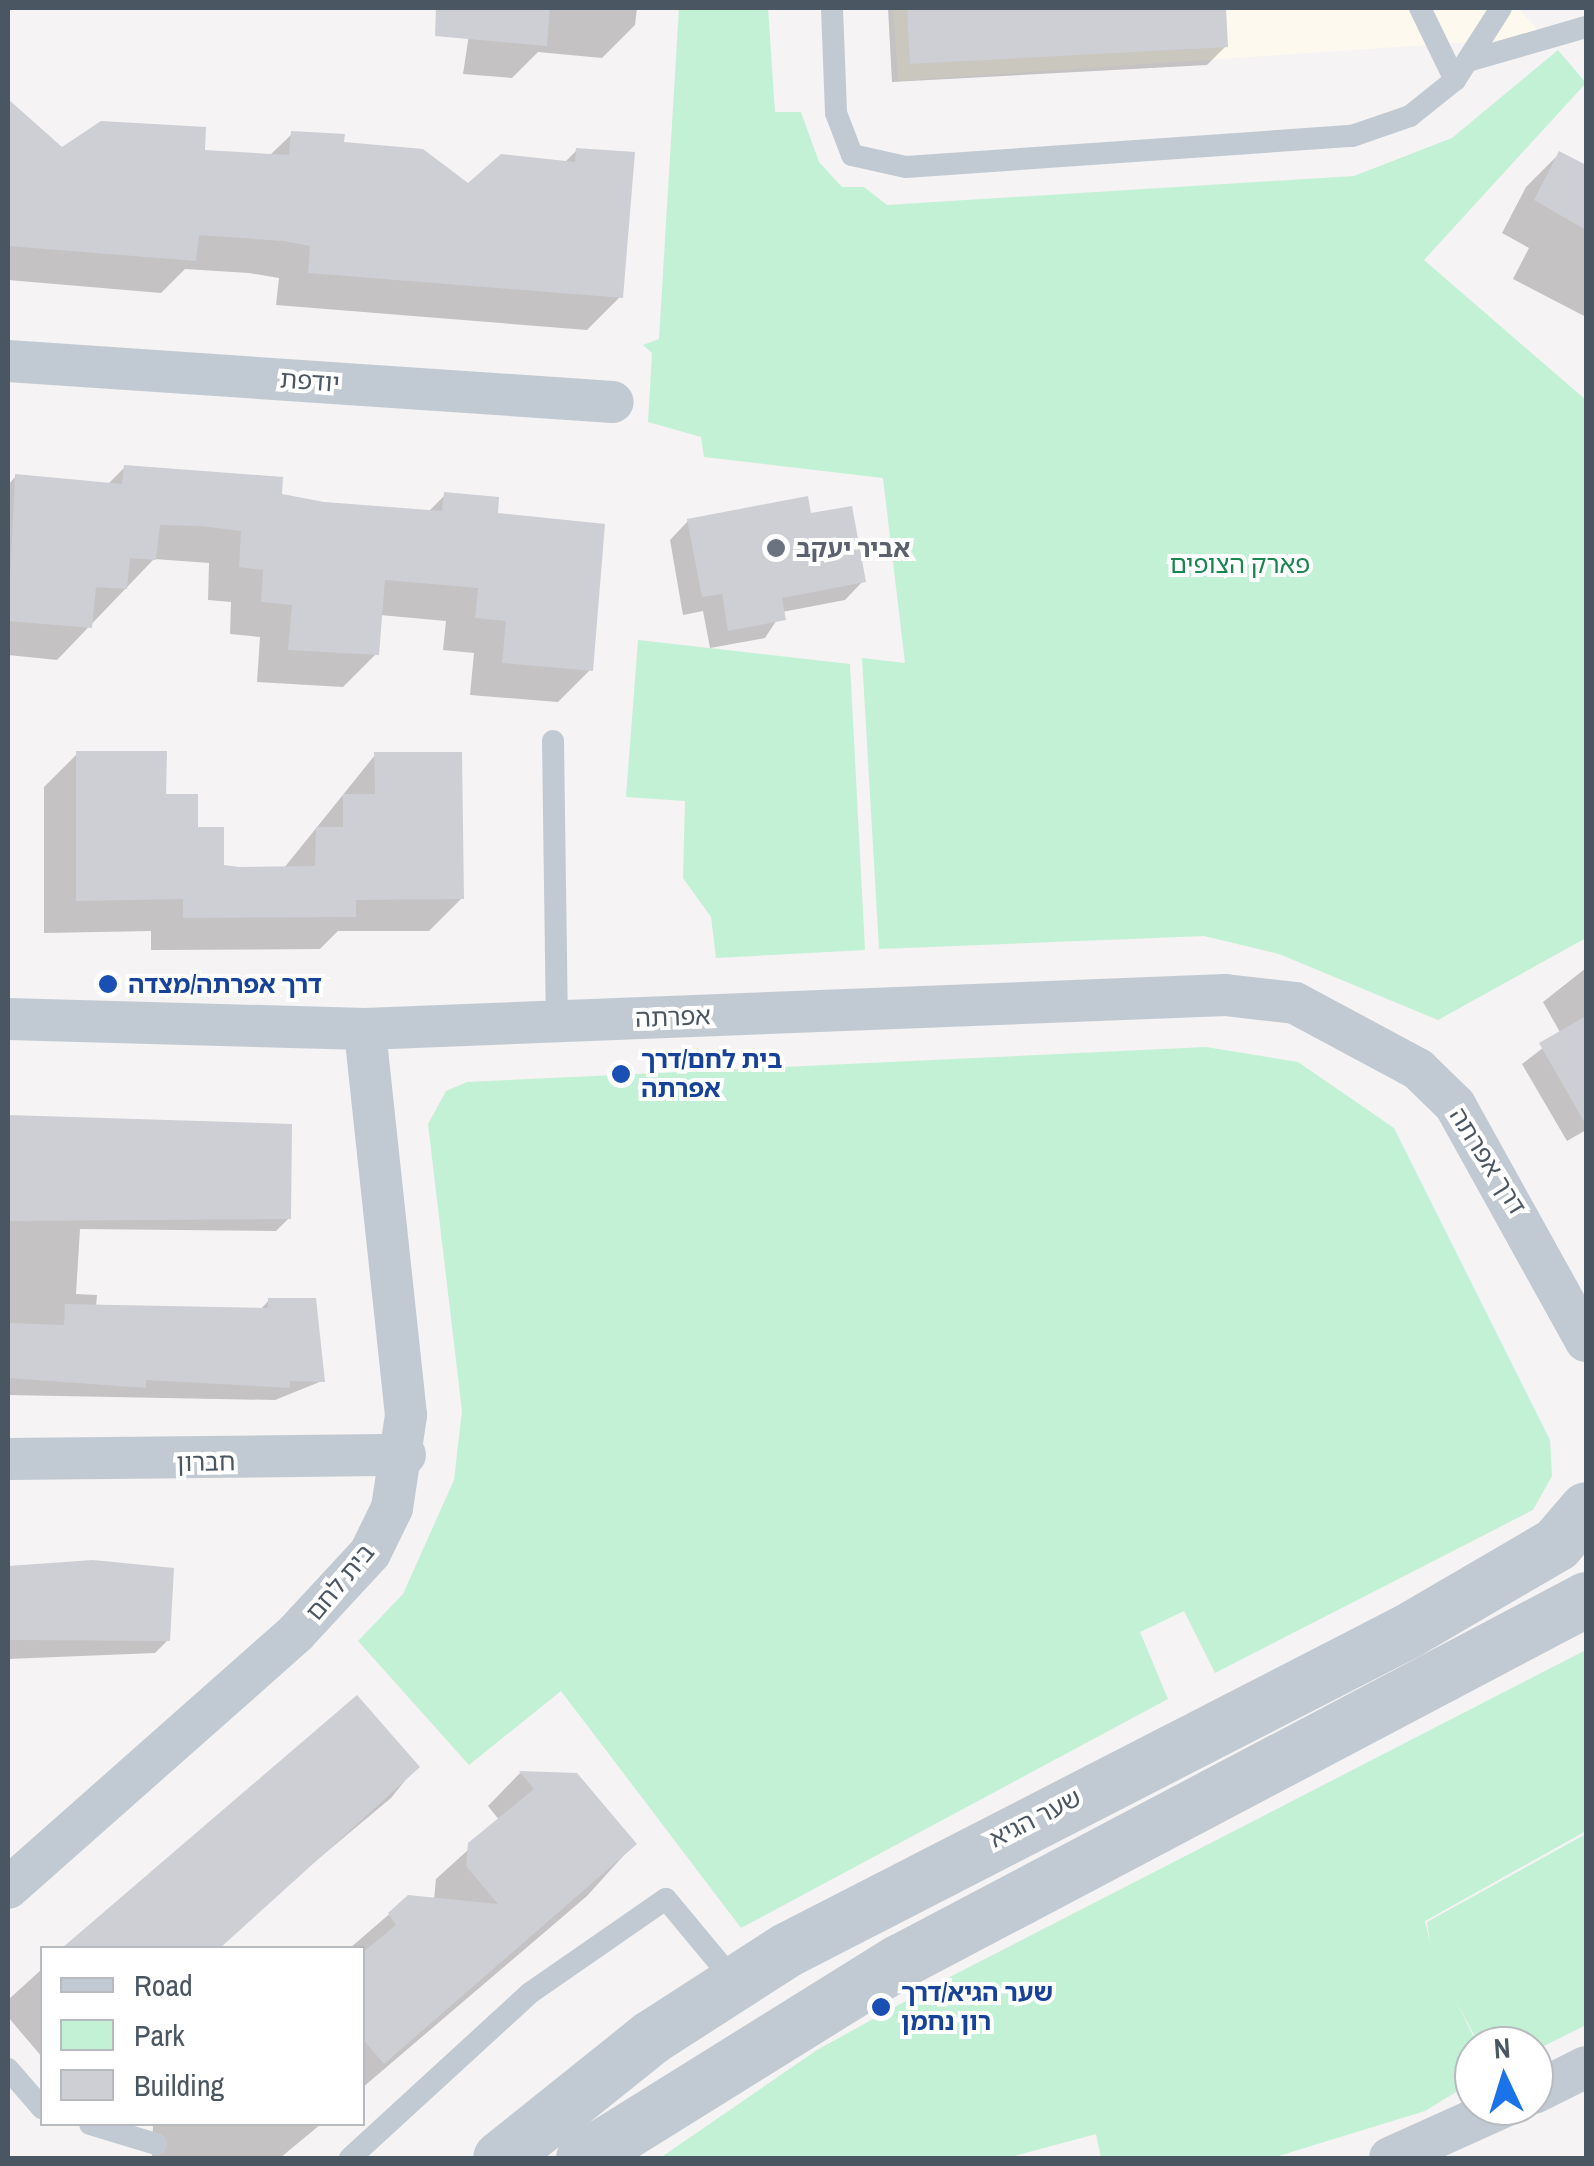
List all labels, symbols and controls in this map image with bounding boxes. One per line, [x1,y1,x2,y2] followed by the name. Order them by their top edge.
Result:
[279,364,341,398] street label: יודפת
[796,533,910,563] place label: אביר יעקב
[765,537,787,559] marker: אביר יעקב
[1170,549,1310,579] park label: פארק הצופים
[128,969,322,999] place label: דרך אפרתה/מצדה
[97,973,119,995] marker: דרך אפרתה/מצדה
[635,1001,711,1033] street label: אפרתה
[641,1045,782,1104] place label: בית לחם/דרך אפרתה
[610,1063,632,1085] marker: בית לחם/דרך אפרתה
[1443,1102,1533,1220] street label: דרך אפרתה
[176,1446,236,1478] street label: חברון
[299,1538,381,1626] street label: בית לחם
[984,1782,1086,1854] street label: שער הגיא
[40,1946,365,2126] legend
[134,1965,193,2005] text: Road
[901,1978,1053,2037] place label: שער הגיא/דרך רון נחמן
[870,1996,892,2018] marker: שער הגיא/דרך רון נחמן
[134,2015,185,2055] text: Park
[1454,2026,1554,2126] north arrow
[1492,2029,1512,2068] text: N
[134,2065,224,2105] text: Building

